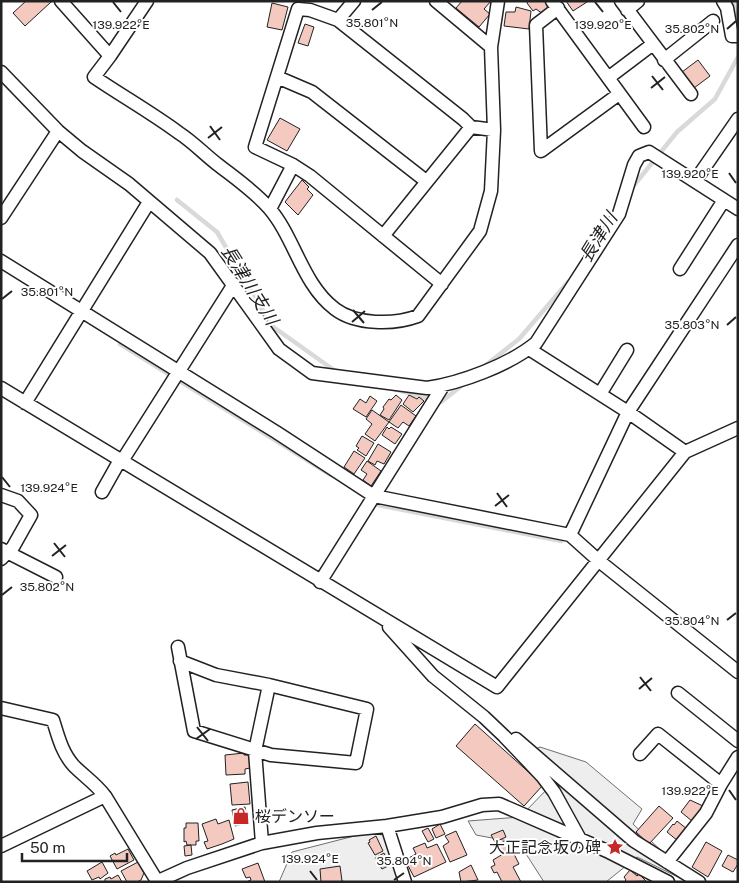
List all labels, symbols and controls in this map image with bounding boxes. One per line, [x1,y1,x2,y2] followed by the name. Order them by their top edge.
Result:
[346,16,398,30] text: 35.801°N
[92,18,150,32] text: 139.922°E
[574,18,632,32] text: 139.920°E
[665,22,719,36] text: 35.802°N
[661,167,719,181] text: 139.920°E
[575,207,622,265] water label: 長津川
[217,241,284,330] water label: 長津川支川
[21,285,73,299] text: 35.801°N
[664,318,720,332] text: 35.803°N
[20,481,78,495] text: 139.924°E
[20,580,74,594] text: 35.802°N
[664,614,720,628] text: 35.804°N
[661,784,719,798] text: 139.922°E
[231,806,251,826] shop icon: 桜デンソー
[255,807,335,826] place label: 桜デンソー
[22,830,128,862] scale bar
[605,837,625,857] place icon: 大正記念坂の碑
[489,838,601,857] place label: 大正記念坂の碑
[30,839,65,856] text: 50 m
[281,852,339,866] text: 139.924°E
[376,854,432,868] text: 35.804°N

